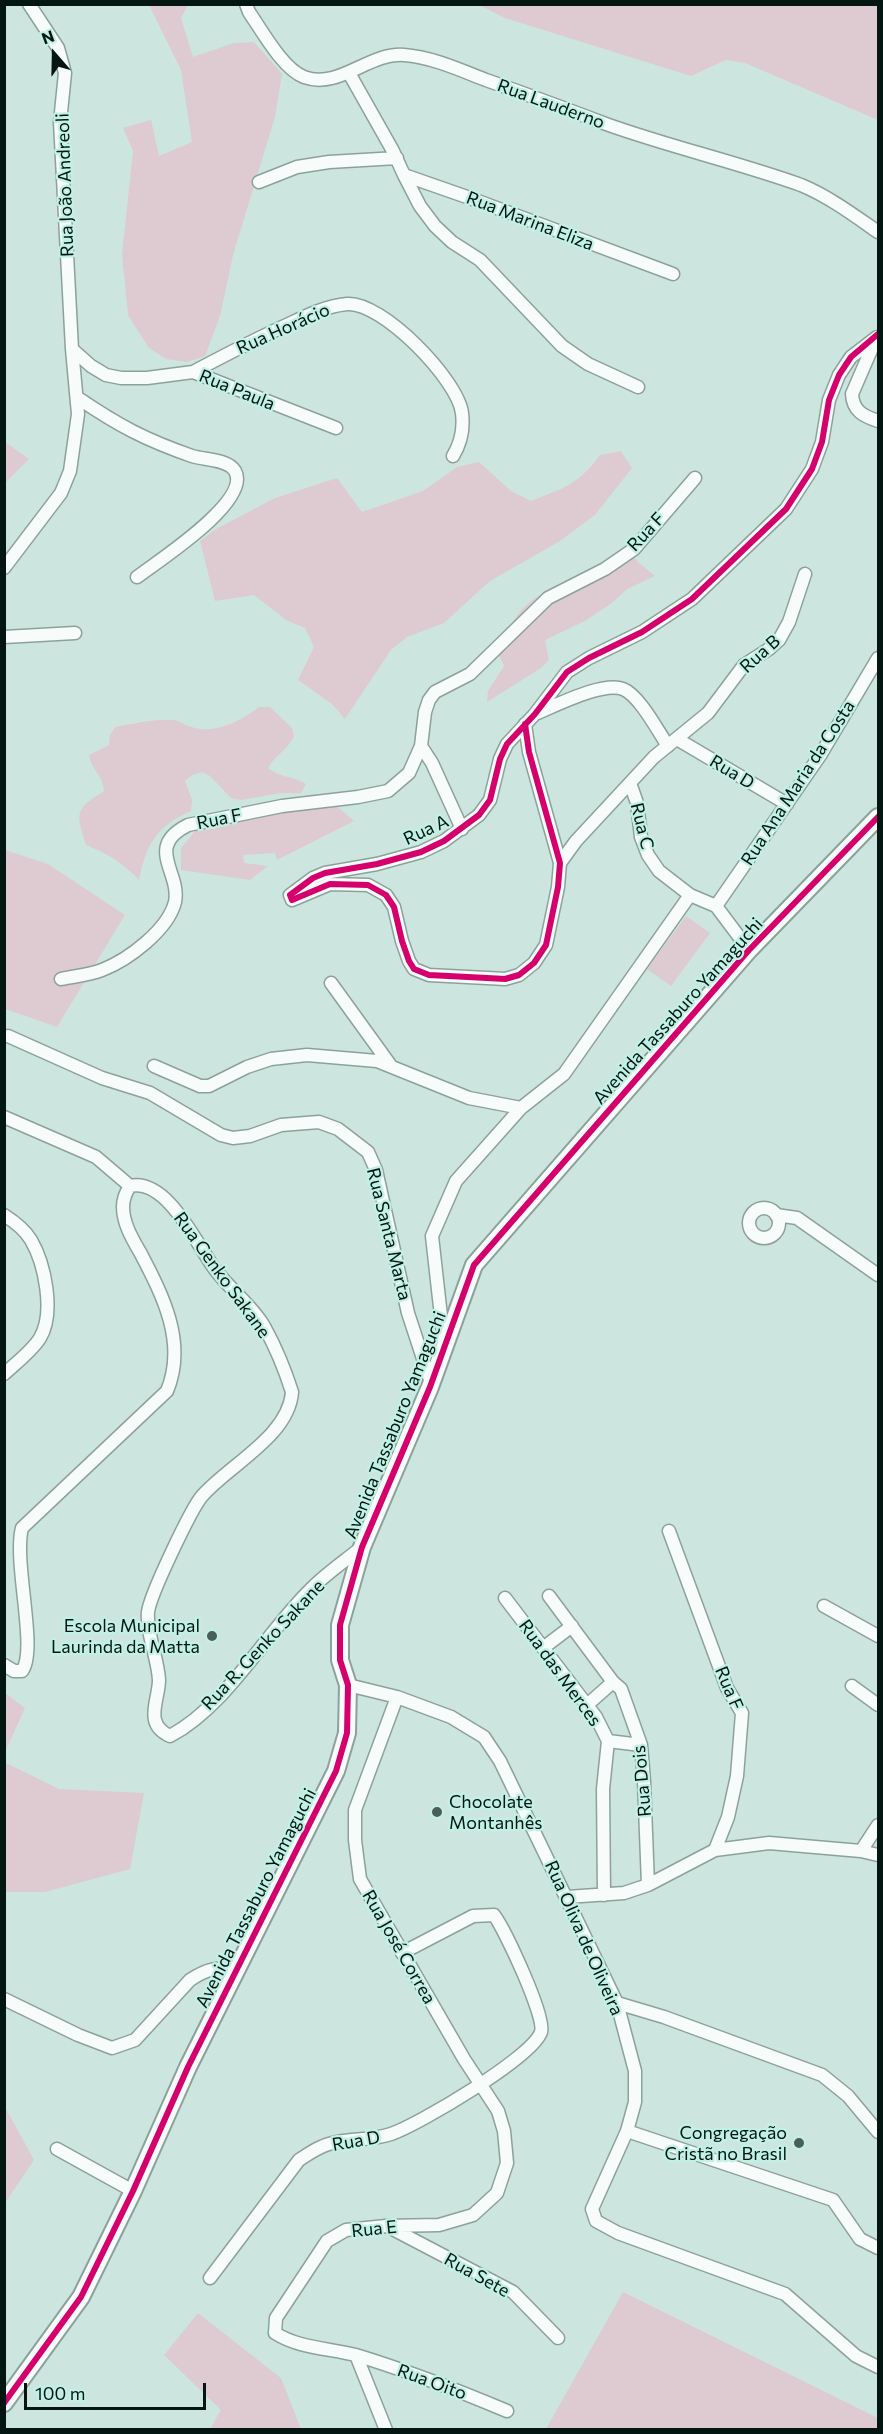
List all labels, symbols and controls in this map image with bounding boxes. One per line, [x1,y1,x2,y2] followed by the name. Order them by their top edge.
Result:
[24,24,84,84] north arrow
[39,26,57,48] text: N
[494,75,608,133] street label: Rua Lauderno
[52,113,78,257] street label: Rua João Andreoli
[463,187,597,255] street label: Rua Marina Eliza
[233,299,333,359] street label: Rua Horácio
[196,365,278,415] street label: Rua Paula
[623,508,669,556] street label: Rua F
[735,630,785,678] street label: Rua B
[736,696,860,870] street label: Rua Ana Maria da Costa
[706,750,758,794] street label: Rua D
[626,800,658,852] street label: Rua C
[195,804,243,834] street label: Rua F
[400,810,452,850] street label: Rua A
[589,913,767,1109] street label: Avenida Tassaburo Yamaguchi
[362,1165,416,1303] street label: Rua Santa Marta
[169,1208,275,1342] street label: Rua Genko Sakane
[339,1308,451,1542] street label: Avenida Tassaburo Yamaguchi
[197,1575,329,1715] street label: Rua R. Genko Sakane
[51,1615,200,1658] place label: Escola Municipal Laurinda da Matta
[514,1615,606,1731] street label: Rua das Merces
[205,1629,219,1643] marker: Escola Municipal Laurinda da Matta
[710,1663,748,1713] street label: Rua F
[628,1744,656,1818] street label: Rua Dois
[191,1785,321,2011] street label: Avenida Tassaburo Yamaguchi
[449,1791,542,1834] place label: Chocolate Montanhês
[430,1805,444,1819] marker: Chocolate Montanhês
[540,1857,628,2019] street label: Rua Oliva de Oliveira
[358,1886,440,2008] street label: Rua José Correa
[665,2122,787,2164] place label: Congregação Cristã no Brasil
[330,2126,382,2156] street label: Rua D
[792,2136,806,2150] marker: Congregação Cristã no Brasil
[350,2216,398,2242] street label: Rua E
[440,2248,514,2302] street label: Rua Sete
[394,2360,470,2404] street label: Rua Oito
[27,2371,208,2409] scale bar
[35,2382,85,2404] text: 100 m

